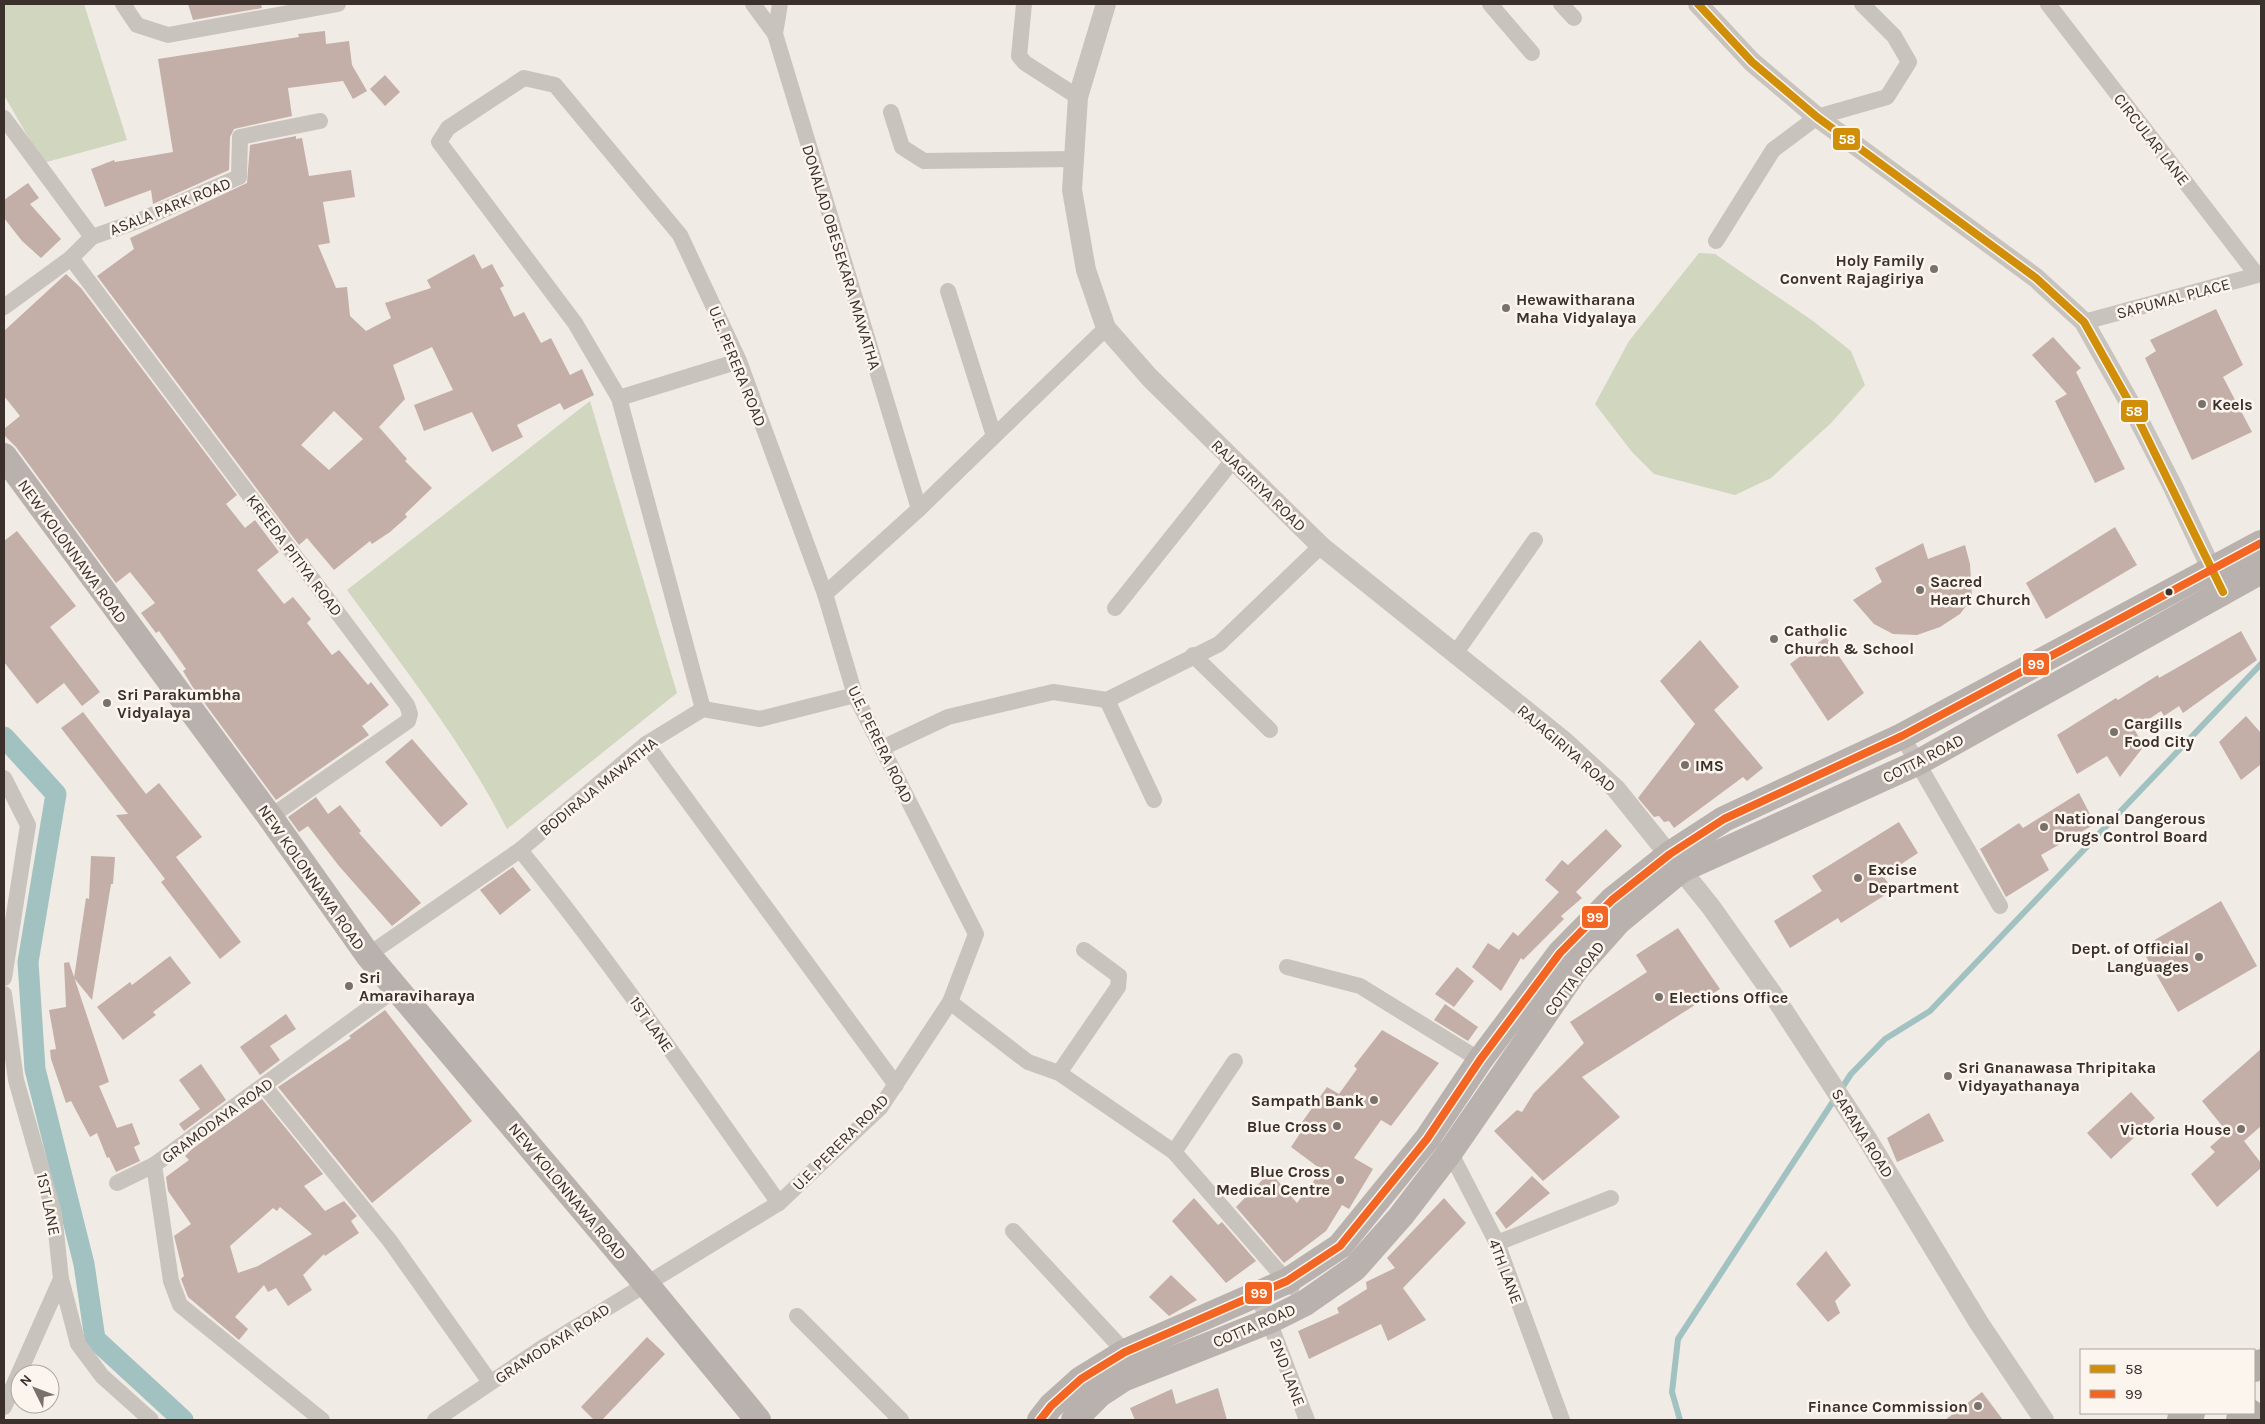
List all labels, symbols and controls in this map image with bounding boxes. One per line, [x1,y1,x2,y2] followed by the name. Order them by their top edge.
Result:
[2110,90,2193,189] street label: CIRCULAR LANE
[1832,127,1861,151] line badge: 58
[1838,131,1856,148] text: 58
[798,142,885,372] street label: DONALAD OBESEKARA MAWATHA
[107,173,234,239] street label: ASALA PARK ROAD
[1780,251,1924,288] place label: Holy Family Convent Rajagiriya
[1928,263,1940,275] marker: Holy Family Convent Rajagiriya
[2114,274,2232,323] street label: SAPUMAL PLACE
[1516,290,1637,327] place label: Hewawitharana Maha Vidyalaya
[1500,302,1512,314] marker: Hewawitharana Maha Vidyalaya
[705,303,770,429] street label: U.E. PERERA ROAD
[2212,395,2253,414] place label: Keels
[2196,398,2208,410] marker: Keels
[2120,399,2149,423] line badge: 58
[2125,403,2143,420] text: 58
[1207,435,1310,535] street label: RAJAGIRIYA ROAD
[14,476,131,627] street label: NEW KOLONNAWA ROAD
[243,491,347,620] street label: KREEDA PITIYA ROAD
[1930,572,2031,609] place label: Sacred Heart Church
[1914,584,1926,596] marker: Sacred Heart Church
[2164,587,2174,597] unlabelled marker
[1784,621,1914,658] place label: Catholic Church & School
[1768,633,1780,645] marker: Catholic Church & School
[2022,652,2050,676] line badge: 99
[2027,656,2045,673] text: 99
[844,682,917,806] street label: U.E. PERERA ROAD
[117,685,241,722] place label: Sri Parakumbha Vidyalaya
[101,697,113,709] marker: Sri Parakumbha Vidyalaya
[1514,700,1620,796] street label: RAJAGIRIYA ROAD
[2124,714,2194,751] place label: Cargills Food City
[2108,726,2120,738] marker: Cargills Food City
[1880,730,1967,787] street label: COTTA ROAD
[535,733,661,840] street label: BODIRAJA MAWATHA
[1695,756,1724,775] place label: IMS
[1679,759,1691,771] marker: IMS
[254,801,369,954] street label: NEW KOLONNAWA ROAD
[2054,809,2208,846] place label: National Dangerous Drugs Control Board
[2038,821,2050,833] marker: National Dangerous Drugs Control Board
[1868,860,1959,897] place label: Excise Department
[1852,872,1864,884] marker: Excise Department
[1581,905,1609,929] line badge: 99
[1586,909,1604,926] text: 99
[1540,937,1609,1019] street label: COTTA ROAD
[2071,939,2189,976] place label: Dept. of Official Languages
[2193,951,2205,963] marker: Dept. of Official Languages
[359,968,475,1005] place label: Sri Amaraviharaya
[343,980,355,992] marker: Sri Amaraviharaya
[1669,988,1788,1007] place label: Elections Office
[1653,991,1665,1003] marker: Elections Office
[626,993,678,1056] street label: 1ST LANE
[1958,1058,2156,1095] place label: Sri Gnanawasa Thripitaka Vidyayathanaya
[1942,1070,1954,1082] marker: Sri Gnanawasa Thripitaka Vidyayathanaya
[158,1074,277,1167] street label: GRAMODAYA ROAD
[1828,1085,1898,1181] street label: SARANA ROAD
[788,1090,892,1194] street label: U.E. PERERA ROAD
[1251,1091,1365,1110] place label: Sampath Bank
[1368,1094,1380,1106] marker: Sampath Bank
[1247,1117,1327,1136] place label: Blue Cross
[505,1119,631,1264] street label: NEW KOLONNAWA ROAD
[1331,1120,1343,1132] marker: Blue Cross
[2120,1120,2231,1139] place label: Victoria House
[2235,1123,2247,1135] marker: Victoria House
[1216,1162,1330,1199] place label: Blue Cross Medical Centre
[33,1171,64,1237] street label: 1ST LANE
[1334,1174,1346,1186] marker: Blue Cross Medical Centre
[1484,1236,1527,1306] street label: 4TH LANE
[1244,1281,1273,1305] line badge: 99
[1250,1285,1268,1302] text: 99
[491,1299,613,1388] street label: GRAMODAYA ROAD
[1210,1299,1299,1351] street label: COTTA ROAD
[1266,1336,1309,1409] street label: 2ND LANE
[2080,1349,2255,1414] legend
[2125,1360,2143,1378] text: 58
[10,1364,60,1414] north arrow
[16,1371,35,1390] text: N
[2125,1385,2142,1403] text: 99
[1808,1397,1968,1416] place label: Finance Commission
[1972,1400,1984,1412] marker: Finance Commission

